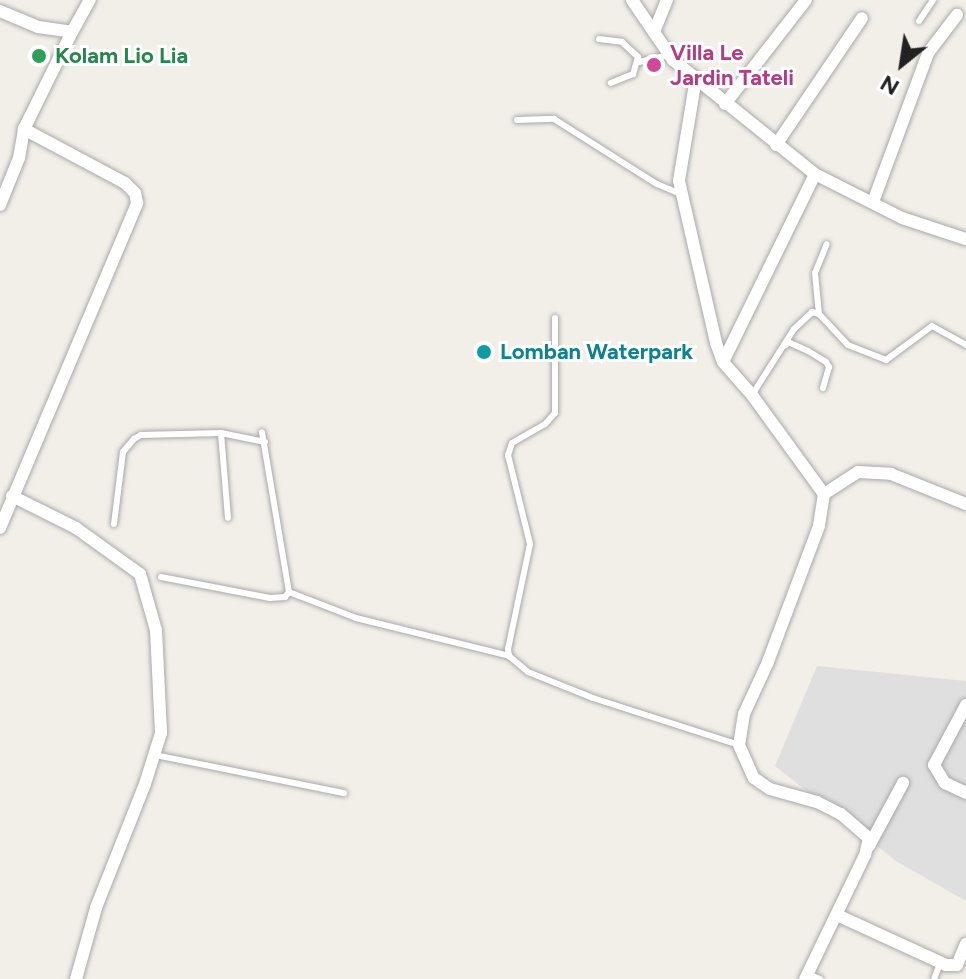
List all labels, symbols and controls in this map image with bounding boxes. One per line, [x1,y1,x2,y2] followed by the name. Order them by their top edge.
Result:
[862,24,942,104] north arrow
[670,39,794,90] place label: Villa Le Jardin Tateli
[55,43,188,69] place label: Kolam Lio Lia
[30,47,48,65] marker: Kolam Lio Lia
[645,56,663,74] marker: Villa Le Jardin Tateli
[876,69,904,101] text: N
[500,339,693,365] place label: Lomban Waterpark
[475,343,493,361] marker: Lomban Waterpark

